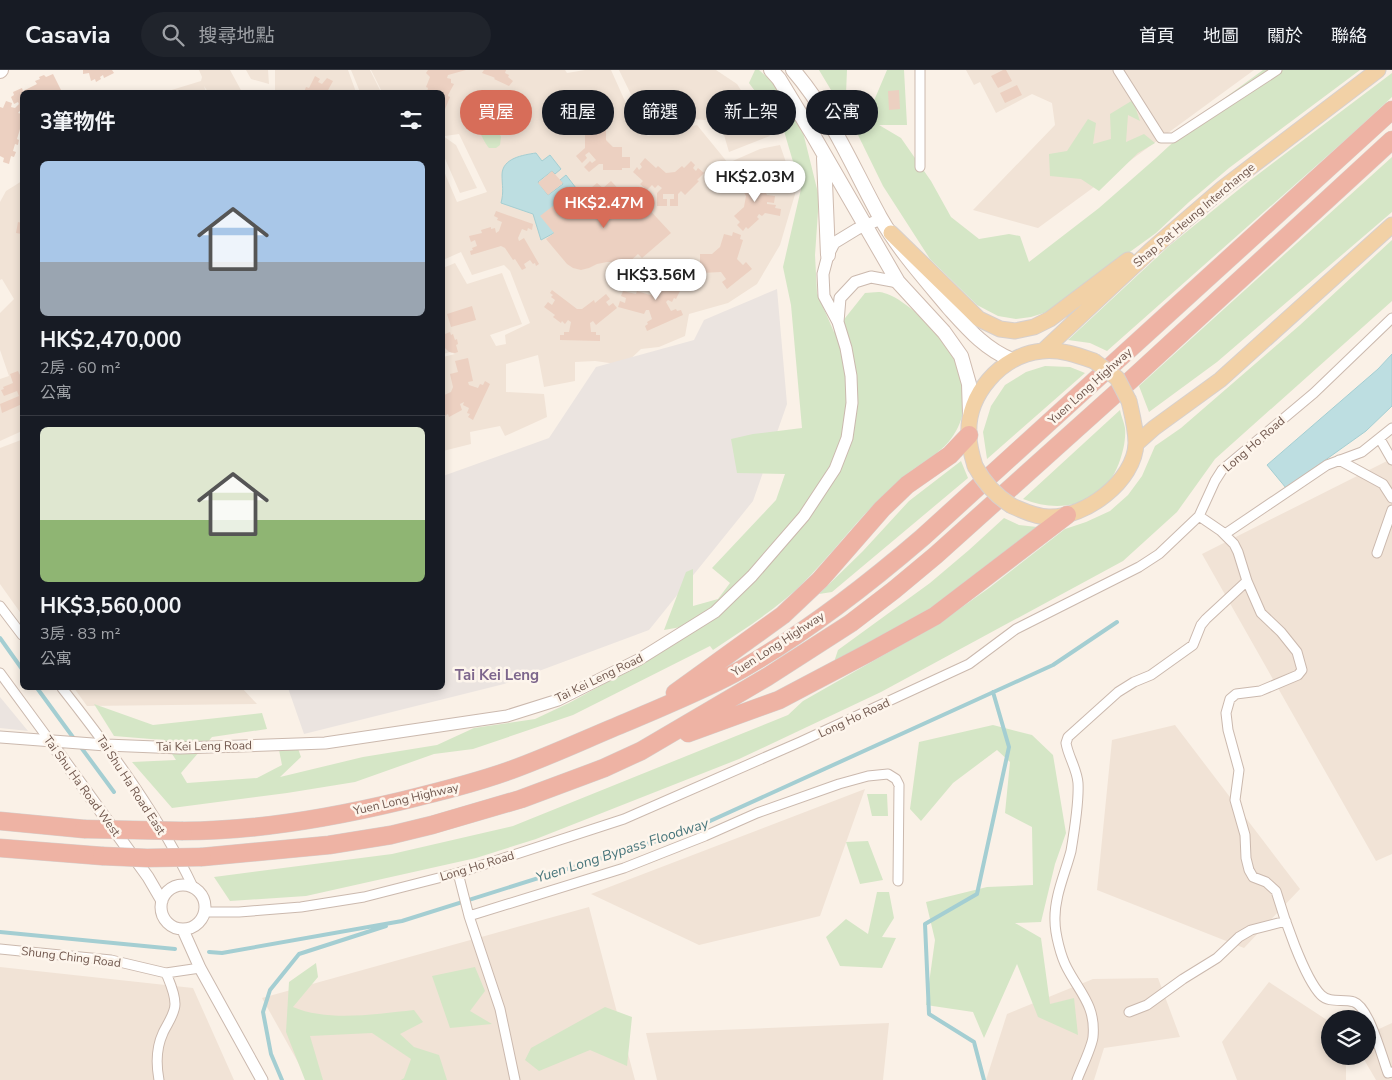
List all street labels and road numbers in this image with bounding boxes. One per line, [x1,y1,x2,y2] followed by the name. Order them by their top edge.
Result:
[1130,159,1258,271] street label: Shap Pat Heung Interchange
[1044,344,1136,429] street label: Yuen Long Highway
[1220,413,1288,475] street label: Long Ho Road
[728,608,828,681] street label: Yuen Long Highway
[552,650,646,706] street label: Tai Kei Leng Road
[816,695,892,741] street label: Long Ho Road
[40,732,124,840] street label: Tai Shu Ha Road West
[93,732,170,838] street label: Tai Shu Ha Road East
[156,737,252,755] street label: Tai Kei Leng Road
[351,779,461,819] street label: Yuen Long Highway
[438,847,516,885] street label: Long Ho Road
[20,943,122,971] street label: Shung Ching Road

